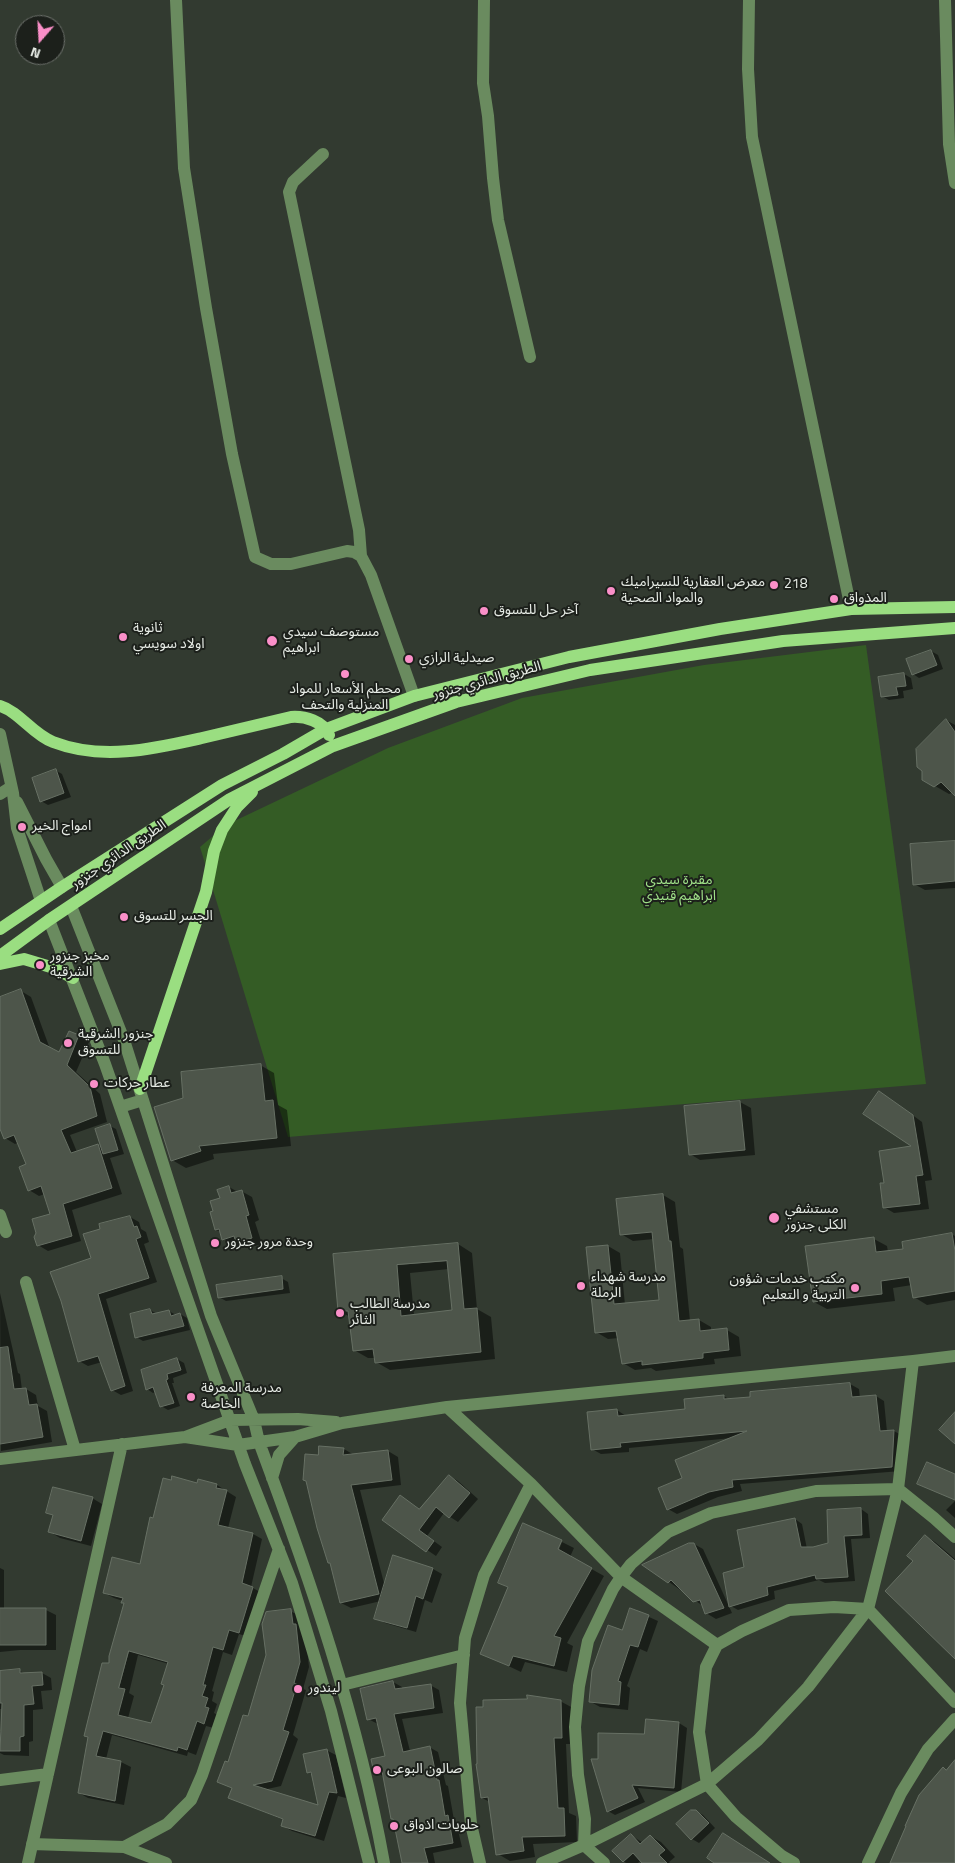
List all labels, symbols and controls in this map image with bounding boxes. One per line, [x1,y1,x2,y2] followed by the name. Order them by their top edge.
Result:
[15,15,65,65] north arrow
[27,42,43,65] text: N
[621,575,765,608] place label: معرض العقارية للسيراميك والمواد الصحية
[784,577,808,593] place label: 218
[768,579,780,591] marker: 218
[605,585,617,597] marker: معرض العقارية للسيراميك والمواد الصحية
[844,591,887,607] place label: المذواق
[828,593,840,605] marker: المذواق
[494,603,578,619] place label: آخر حل للتسوق
[478,605,490,617] marker: آخر حل للتسوق
[133,621,204,654] place label: ثانوية اولاد سويسي
[283,625,379,658] place label: مستوصف سيدي ابراهيم
[117,631,129,643] marker: ثانوية اولاد سويسي
[265,634,279,648] marker: مستوصف سيدي ابراهيم
[419,651,494,667] place label: صيدلية الرازي
[403,653,415,665] marker: صيدلية الرازي
[431,658,543,704] street label: الطريق الدائري جنزور
[339,668,351,680] marker: محطم الأسعار للمواد المنزلية والتحف
[289,682,401,714] place label: محطم الأسعار للمواد المنزلية والتحف
[68,817,170,893] street label: الطريق الدائري جنزور
[32,819,91,835] place label: امواج الخير
[16,821,28,833] marker: امواج الخير
[642,873,716,906] park label: مقبرة سيدي ابراهيم قنيدي
[134,909,213,925] place label: الجسر للتسوق
[118,911,130,923] marker: الجسر للتسوق
[50,949,110,982] place label: مخبز جنزور الشرقية
[34,959,46,971] marker: مخبز جنزور الشرقية
[78,1027,153,1060] place label: جنزور الشرقية للتسوق
[62,1037,74,1049] marker: جنزور الشرقية للتسوق
[104,1076,170,1092] place label: عطار حركات
[88,1078,100,1090] marker: عطار حركات
[785,1202,847,1234] place label: مستشفي الكلى جنزور
[767,1211,781,1225] marker: مستشفي الكلى جنزور
[225,1235,313,1251] place label: وحدة مرور جنزور
[209,1237,221,1249] marker: وحدة مرور جنزور
[591,1270,666,1302] place label: مدرسة شهداء الرملة
[729,1272,845,1304] place label: مكتب خدمات شؤون التربية و التعليم
[575,1280,587,1292] marker: مدرسة شهداء الرملة
[849,1282,861,1294] marker: مكتب خدمات شؤون التربية و التعليم
[350,1297,430,1330] place label: مدرسة الطالب الثائر
[334,1307,346,1319] marker: مدرسة الطالب الثائر
[201,1381,282,1414] place label: مدرسة المعرفة الخاصة
[185,1391,197,1403] marker: مدرسة المعرفة الخاصة
[308,1681,341,1697] place label: ليندور
[292,1683,304,1695] marker: ليندور
[387,1762,462,1778] place label: صالون البوعى
[371,1764,383,1776] marker: صالون البوعى
[404,1818,479,1834] place label: حلويات اذواق
[388,1820,400,1832] marker: حلويات اذواق

